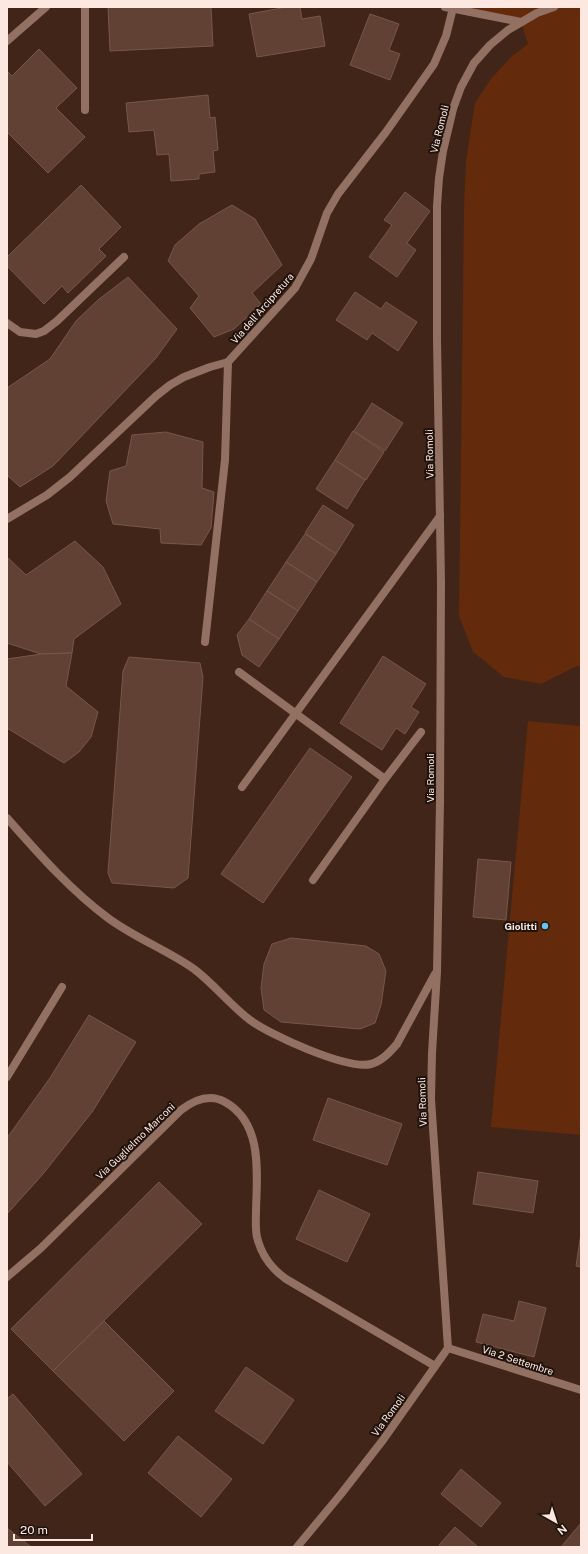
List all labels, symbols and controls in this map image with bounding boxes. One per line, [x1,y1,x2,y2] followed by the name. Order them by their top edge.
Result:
[427,104,451,154] street label: Via Romoli
[228,270,296,346] street label: Via dell'Arcipretura
[423,429,435,479] street label: Via Romoli
[424,753,436,803] street label: Via Romoli
[504,920,537,932] place label: Giolitti
[540,921,550,931] marker: Giolitti
[415,1077,429,1127] street label: Via Romoli
[93,1100,177,1182] street label: Via Guglielmo Marconi
[481,1343,556,1377] street label: Via 2 Settembre
[369,1392,407,1438] street label: Via Romoli
[536,1502,576,1542] north arrow
[14,1516,92,1542] scale bar
[555,1522,569,1537] text: N
[20,1523,48,1537] text: 20 m

